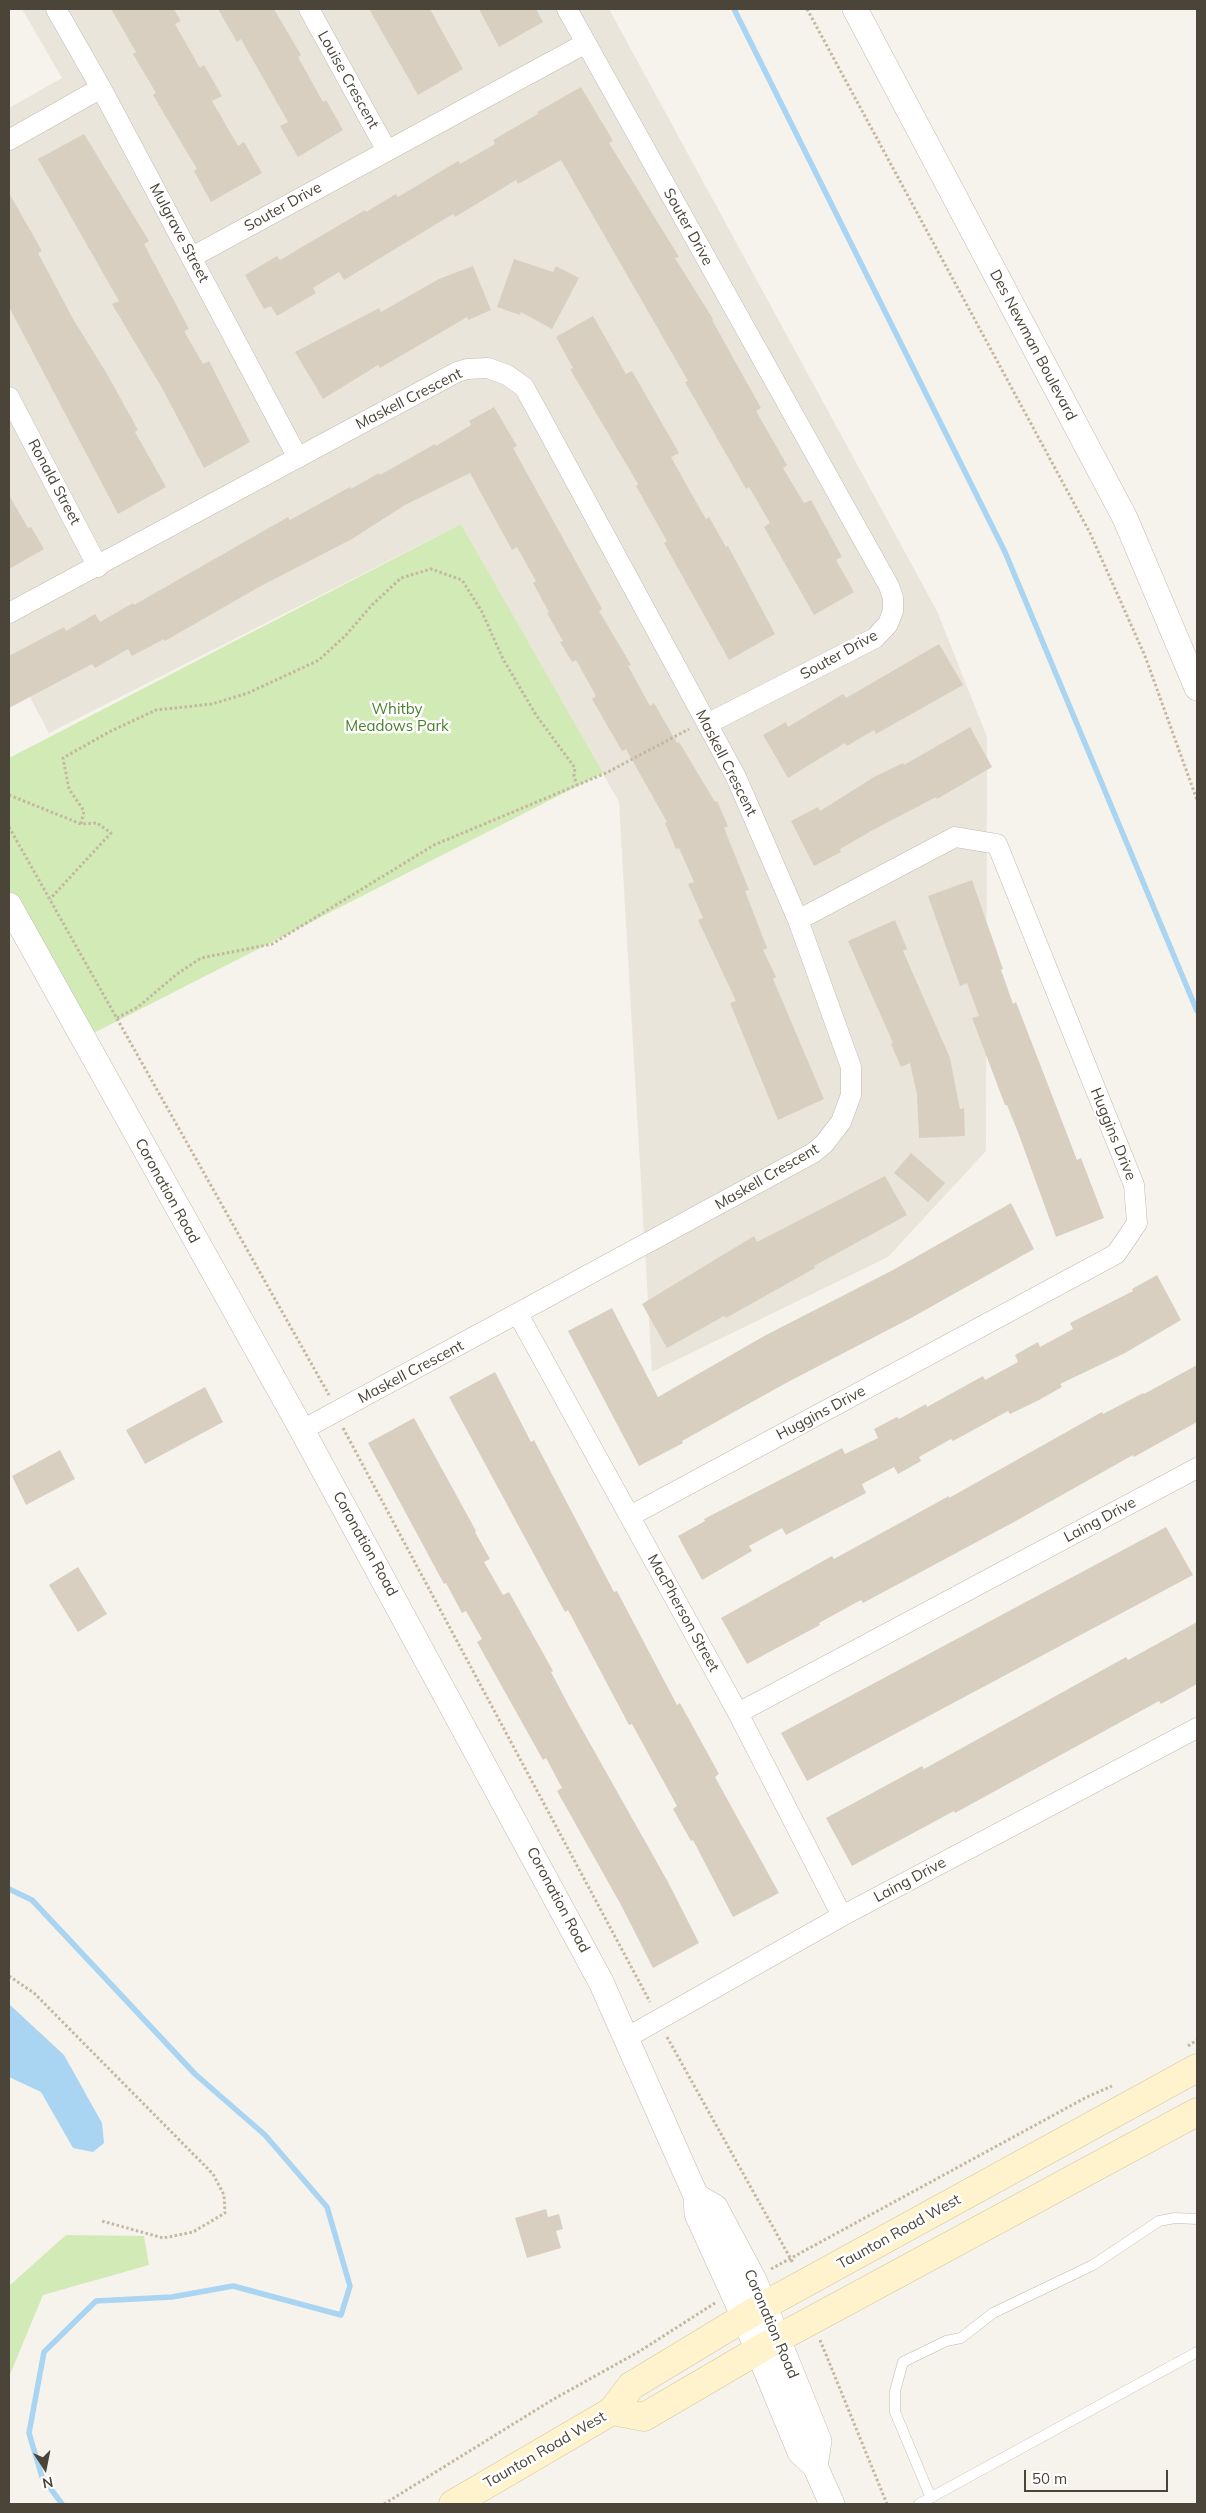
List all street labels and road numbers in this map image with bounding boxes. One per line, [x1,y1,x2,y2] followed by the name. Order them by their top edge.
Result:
[314,28,382,132] street label: Louise Crescent
[241,178,325,236] street label: Souter Drive
[145,180,213,286] street label: Mulgrave Street
[659,185,717,269] street label: Souter Drive
[986,267,1080,423] street label: Des Newman Boulevard
[353,364,465,434] street label: Maskell Crescent
[24,436,84,528] street label: Ronald Street
[797,626,881,684] street label: Souter Drive
[691,707,761,819] street label: Maskell Crescent
[1086,1085,1140,1183] street label: Huggins Drive
[131,1136,203,1246] street label: Coronation Road
[712,1140,822,1214] street label: Maskell Crescent
[355,1337,467,1407] street label: Maskell Crescent
[773,1382,869,1444] street label: Huggins Drive
[329,1489,401,1599] street label: Coronation Road
[1061,1494,1139,1546] street label: Laing Drive
[643,1551,723,1675] street label: MacPherson Street
[523,1844,593,1956] street label: Coronation Road
[871,1854,949,1906] street label: Laing Drive
[834,2191,964,2273] street label: Taunton Road West
[740,2267,802,2381] street label: Coronation Road
[481,2408,609,2492] street label: Taunton Road West

